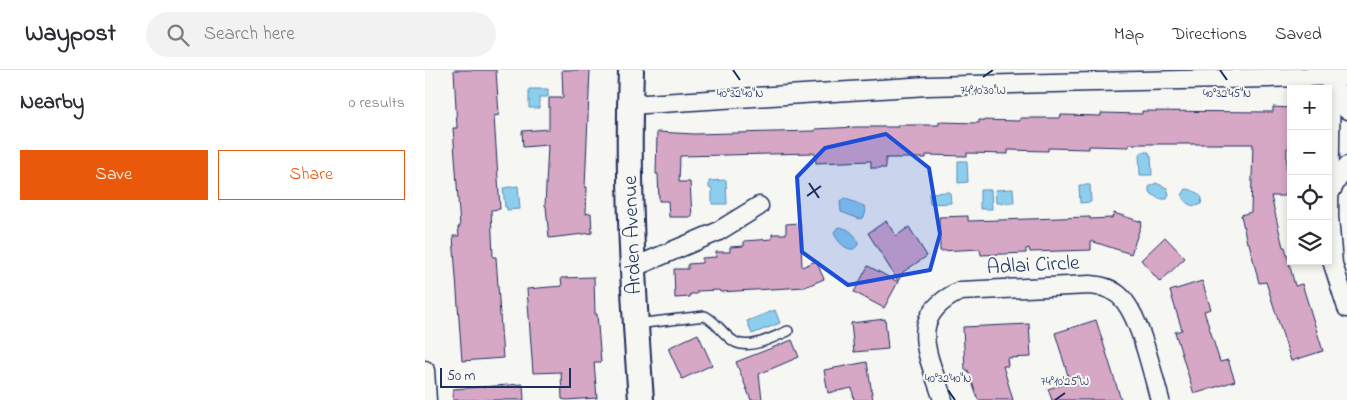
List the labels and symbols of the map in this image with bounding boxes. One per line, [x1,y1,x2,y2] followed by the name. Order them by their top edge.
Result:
[960,82,1006,100] text: 74°10'30"W
[717,85,763,103] text: 40°32'40"N
[1203,85,1251,103] text: 40°32'45"N
[616,174,650,295] street label: Arden Avenue
[986,249,1081,283] street label: Adlai Circle
[440,365,571,388] scale bar
[925,370,971,388] text: 40°32'40"N
[1041,373,1089,391] text: 74°10'25"W

